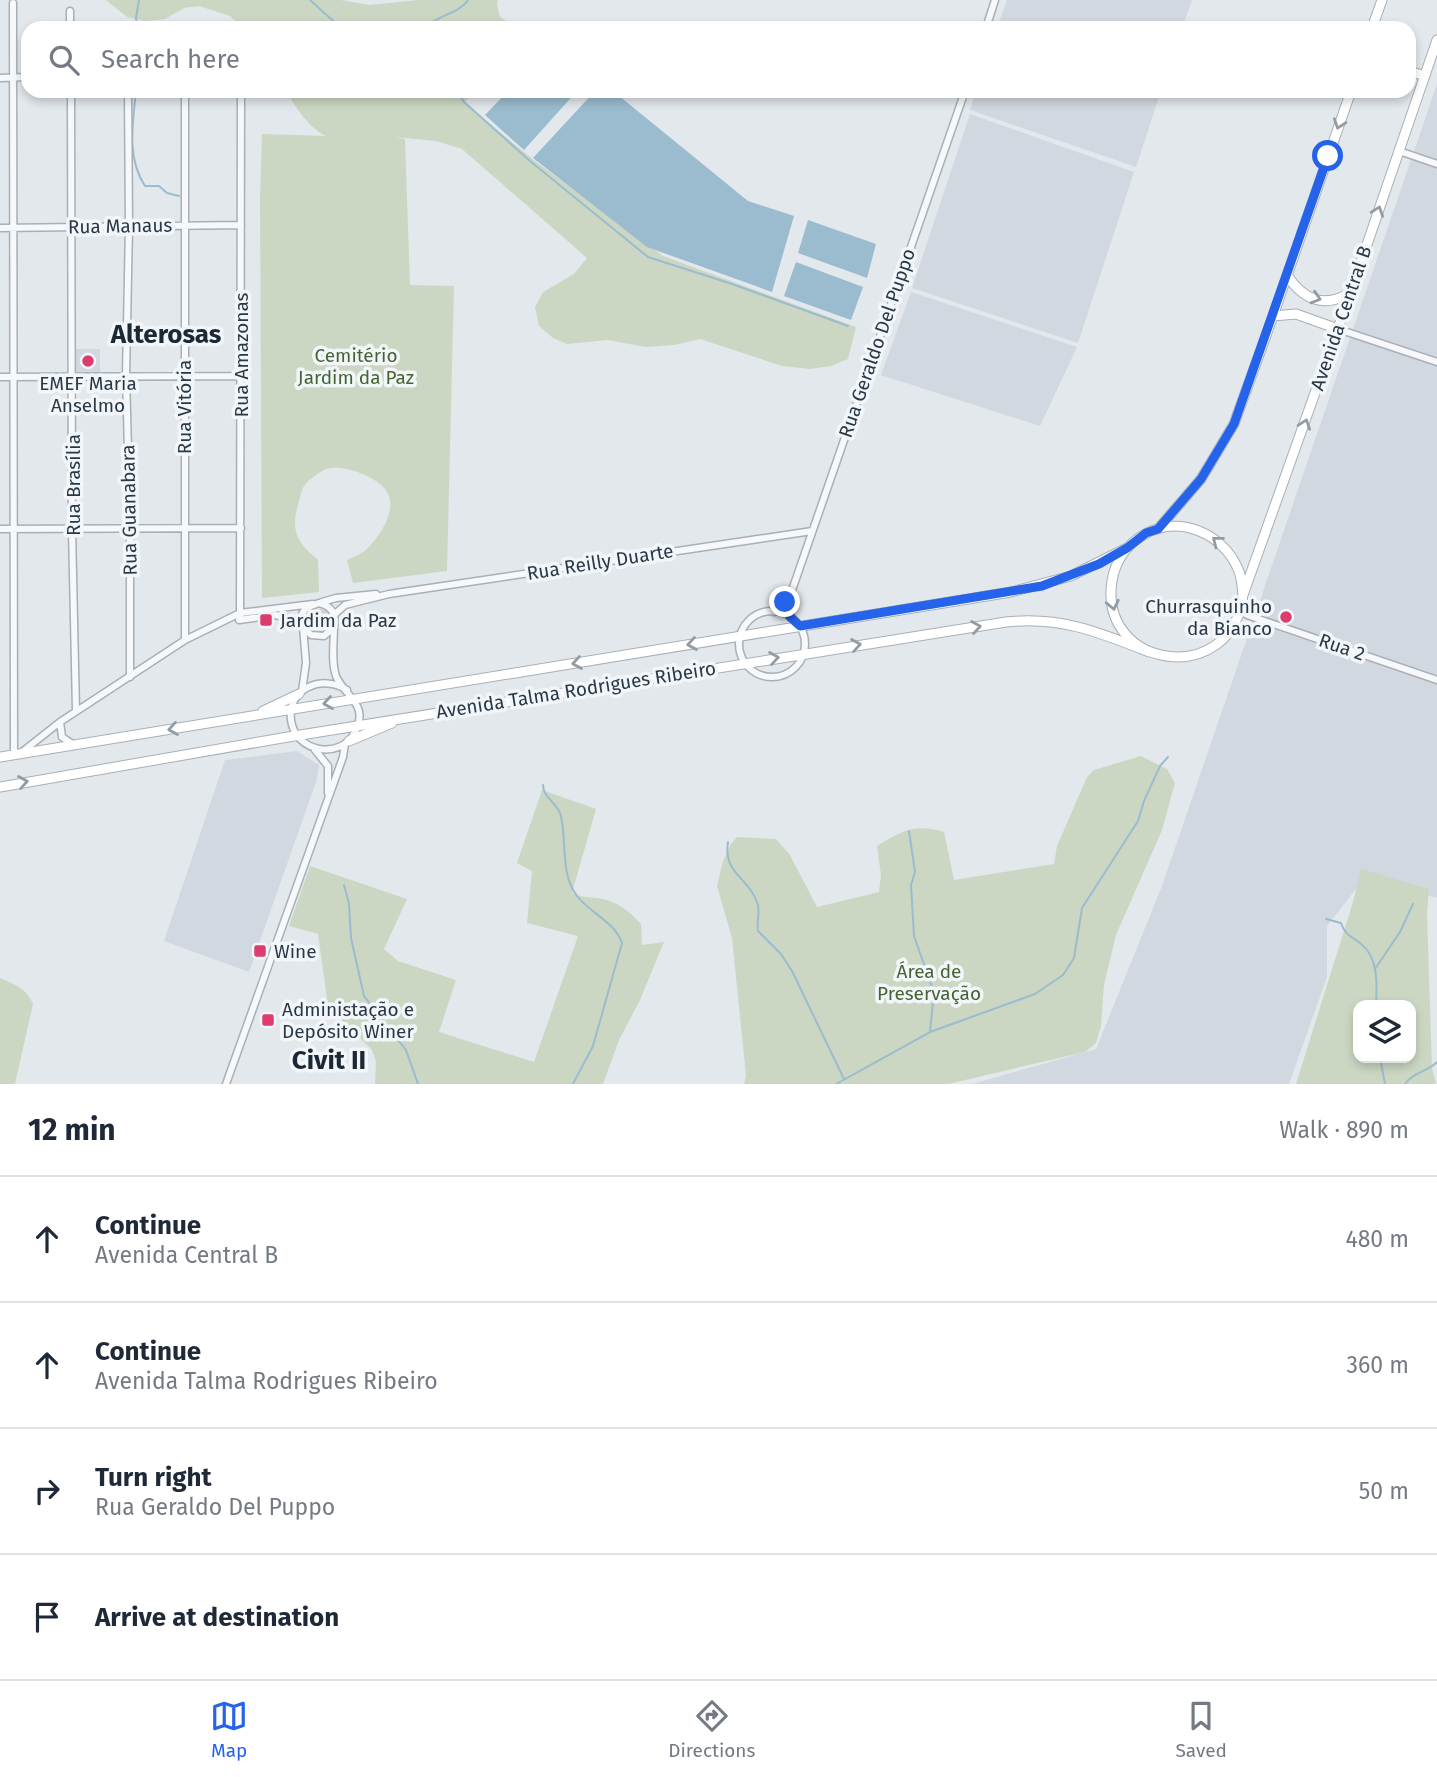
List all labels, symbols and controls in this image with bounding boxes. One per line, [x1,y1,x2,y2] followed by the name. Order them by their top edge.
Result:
[21,21,1416,98] search box
[45,41,83,79] icon: search
[101,44,240,75] text: Search here
[1333,117,1348,129] one-way arrow
[1312,140,1343,171] route start
[1370,205,1385,217] one-way arrow
[68,214,173,238] street label: Rua Manaus
[1305,243,1377,393] street label: Avenida Central B
[834,245,920,441] street label: Rua Geraldo Del Puppo
[1309,289,1321,304] one-way arrow
[230,292,253,417] street label: Rua Amazonas
[110,319,222,350] district label: Alterosas
[298,344,414,389] park label: Cemitério Jardim da Paz
[80,353,96,369] marker: EMEF Maria Anselmo
[173,360,196,454] street label: Rua Vitória
[39,372,137,417] place label: EMEF Maria Anselmo
[1297,418,1311,430] one-way arrow
[62,434,85,536] street label: Rua Brasília
[116,444,142,576] street label: Rua Guanabara
[1212,536,1224,549] one-way arrow
[525,539,675,585] street label: Rua Reilly Duarte
[769,586,800,617] route end
[1145,595,1272,640] place label: Churrasquinho da Bianco
[1105,599,1120,611] one-way arrow
[280,609,396,632] place label: Jardim da Paz
[1278,609,1294,625] marker: Churrasquinho da Bianco
[258,612,274,628] marker: Jardim da Paz
[970,620,981,635] one-way arrow
[1316,628,1368,666] street label: Rua 2
[686,636,698,651] one-way arrow
[850,638,862,653] one-way arrow
[769,651,780,666] one-way arrow
[571,655,583,670] one-way arrow
[434,656,718,724] street label: Avenida Talma Rodrigues Ribeiro
[322,695,334,710] one-way arrow
[167,720,179,735] one-way arrow
[17,776,29,791] one-way arrow
[274,940,317,963] place label: Wine
[252,943,268,959] marker: Wine
[877,960,981,1005] park label: Área de Preservação
[282,998,414,1043] place label: Administação e Depósito Winer
[1353,1000,1416,1063] map controls
[1353,1000,1416,1063] button: layers
[260,1012,276,1028] marker: Administação e Depósito Winer
[292,1045,366,1076] district label: Civit II
[28,1112,116,1148] text: 12 min
[1279,1116,1409,1144] text: Walk · 890 m
[95,1210,201,1241] text: Continue
[28,1220,66,1258] icon: ahead
[1345,1225,1409,1253] text: 480 m
[95,1241,278,1269] text: Avenida Central B
[95,1336,201,1367] text: Continue
[28,1346,66,1384] icon: ahead
[1347,1351,1409,1379] text: 360 m
[95,1367,438,1395] text: Avenida Talma Rodrigues Ribeiro
[95,1462,212,1493] text: Turn right
[28,1472,66,1510] icon: right
[1359,1477,1409,1505] text: 50 m
[95,1493,335,1521] text: Rua Geraldo Del Puppo
[28,1598,66,1636] icon: arrive
[95,1602,339,1633] text: Arrive at destination
[210,1697,248,1762] tab: Map
[668,1697,755,1762] tab: Directions
[1176,1697,1227,1762] tab: Saved

